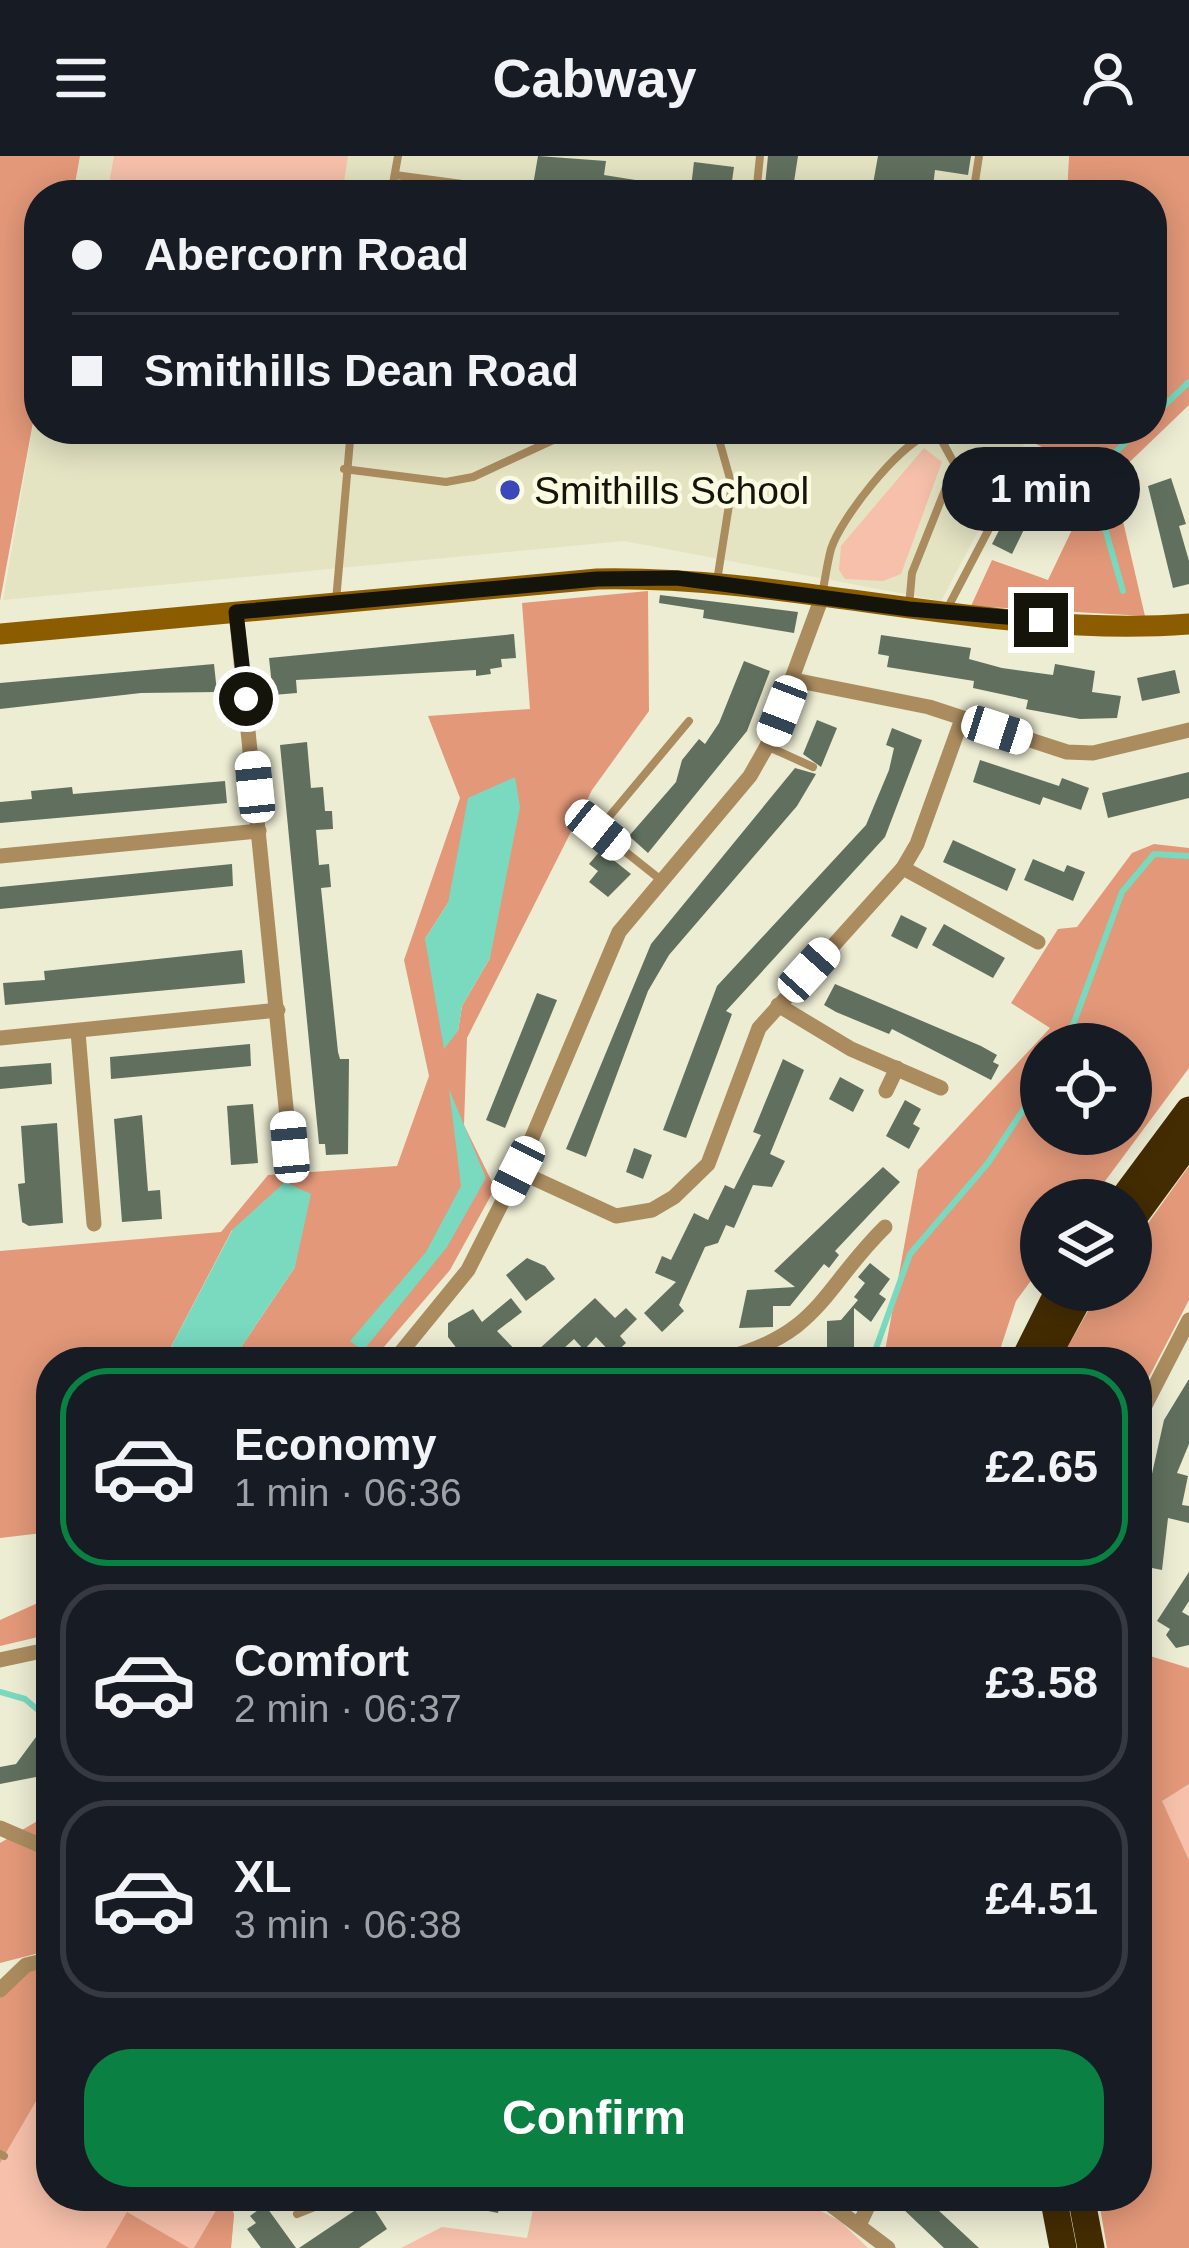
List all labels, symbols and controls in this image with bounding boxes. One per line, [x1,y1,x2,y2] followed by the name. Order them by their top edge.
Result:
[48,45,114,111] icon: menu
[1075,45,1141,111] icon: person
[492,48,697,108] text: Cabway
[144,229,469,280] text: Abercorn Road
[144,345,579,396] text: Smithills Dean Road
[942,446,1140,530] callout: 1 min
[990,467,1092,510] text: 1 min
[534,469,809,512] place label: Smithills School
[497,477,523,503] marker: Smithills School
[1014,593,1068,647] route end
[752,671,812,751] car
[219,672,273,726] route start
[957,702,1037,758] car
[233,749,277,825] car
[559,793,637,867] car
[772,931,846,1009] car
[1020,1023,1152,1311] map controls
[1020,1023,1152,1155] button: locate
[269,1110,311,1184] car
[486,1131,550,1211] car
[1020,1179,1152,1311] button: layers
[90,1413,198,1521] icon: car
[234,1419,437,1470] text: Economy
[985,1441,1098,1492] text: £2.65
[234,1471,462,1514] text: 1 min · 06:36
[90,1629,198,1737] icon: car
[234,1635,409,1686] text: Comfort
[985,1657,1098,1708] text: £3.58
[234,1687,462,1730] text: 2 min · 06:37
[90,1845,198,1953] icon: car
[234,1851,292,1902] text: XL
[985,1873,1098,1924] text: £4.51
[234,1903,462,1946] text: 3 min · 06:38
[84,2049,1104,2187] button: Confirm

